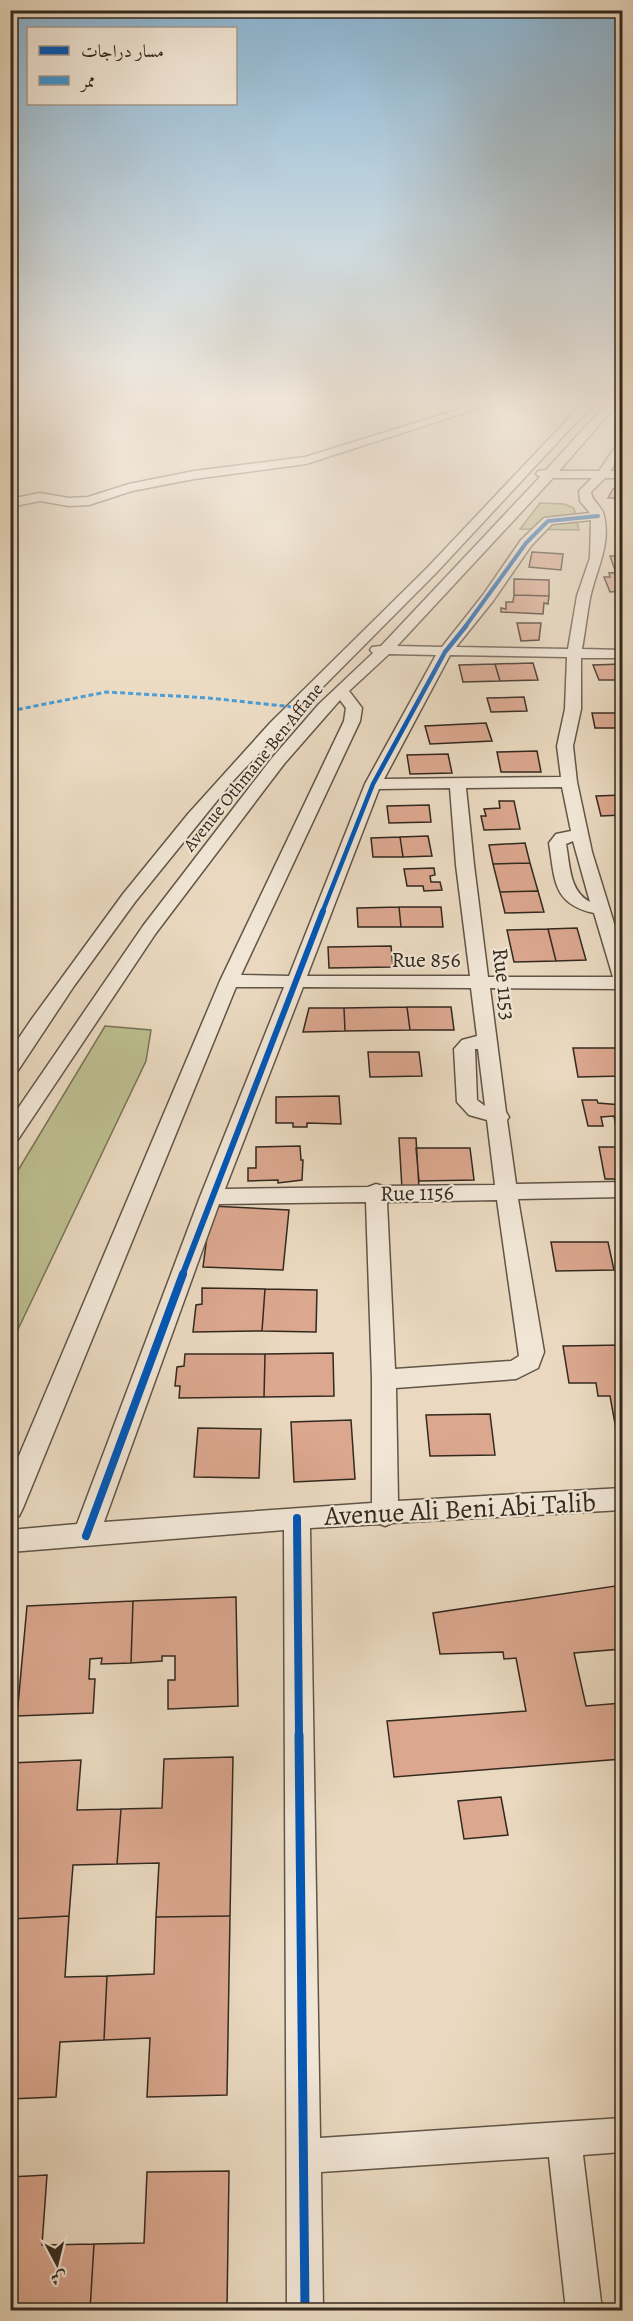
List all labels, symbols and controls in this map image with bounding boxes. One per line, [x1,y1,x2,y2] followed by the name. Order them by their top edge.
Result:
[27,27,237,105] legend
[81,39,164,63] text: مسار دراجات
[79,69,95,93] text: ممر
[177,678,328,857] street label: Avenue Othmane Ben Affane
[391,945,461,975] street label: Rue 856
[485,946,523,1022] street label: Rue 1153
[380,1177,454,1209] street label: Rue 1156
[322,1484,597,1534] street label: Avenue Ali Beni Abi Talib
[27,2234,87,2294] north arrow
[49,2266,68,2290] text: ش

